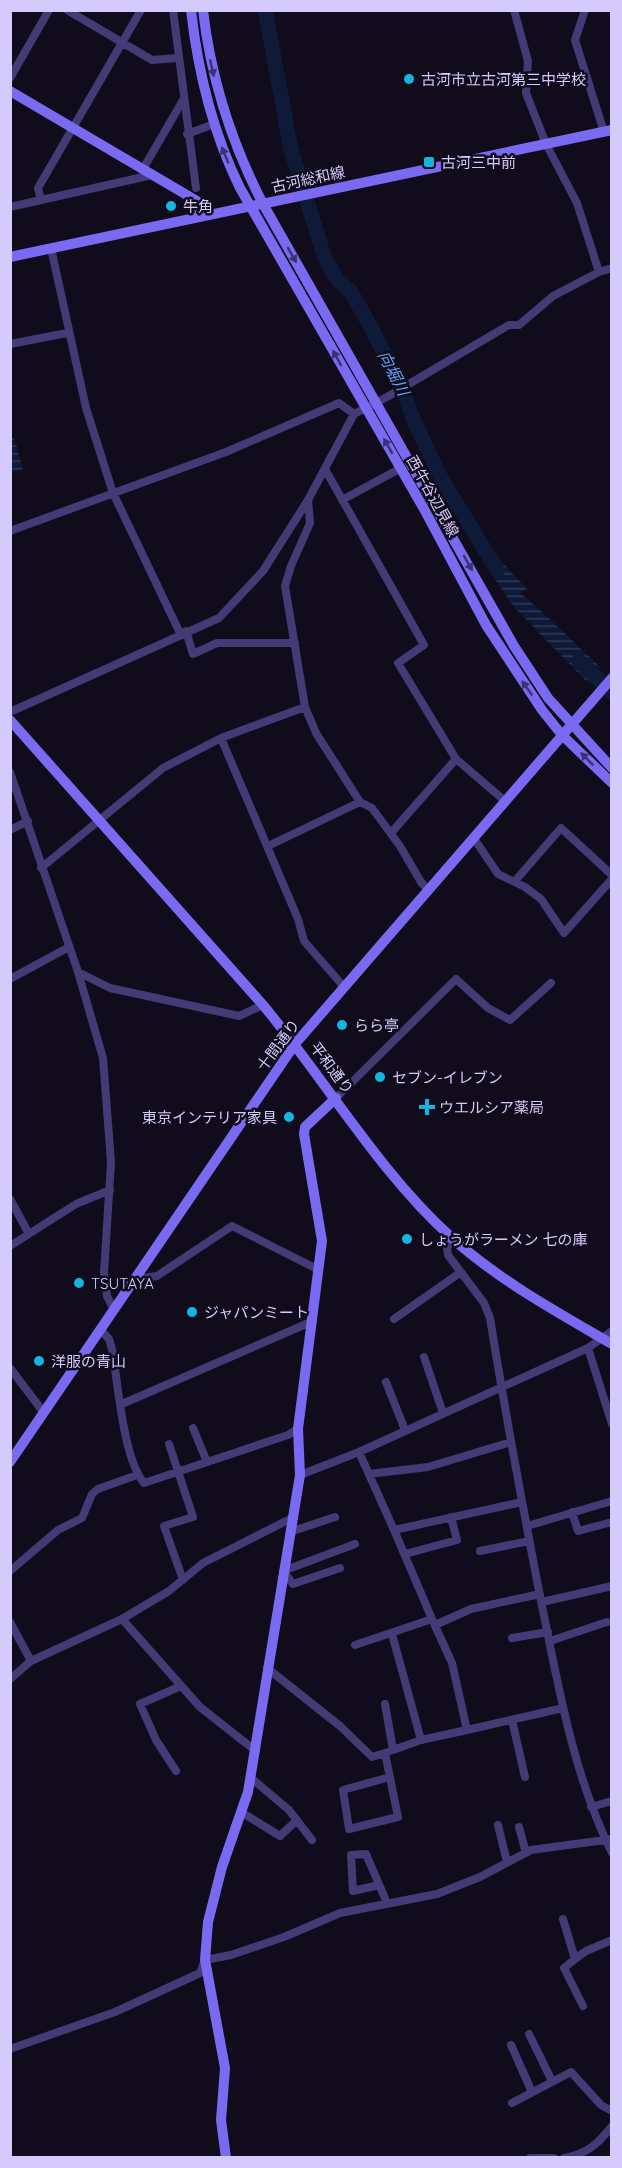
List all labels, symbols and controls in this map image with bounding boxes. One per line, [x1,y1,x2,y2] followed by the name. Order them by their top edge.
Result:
[208,59,217,78] one-way arrow
[421,70,586,89] place label: 古河市立古河第三中学校
[402,72,416,86] marker: 古河市立古河第三中学校
[220,145,230,163] one-way arrow
[441,153,516,172] place label: 古河三中前
[422,155,436,169] marker: 古河三中前
[269,162,347,196] street label: 古河総和線
[183,197,213,216] place label: 牛角
[164,199,178,213] marker: 牛角
[287,247,298,263] one-way arrow
[374,347,415,401] water label: 向堀川
[332,350,343,366] one-way arrow
[383,437,393,454] one-way arrow
[403,452,463,540] street label: 西牛谷辺見線
[463,555,474,571] one-way arrow
[521,681,533,697] one-way arrow
[580,752,594,766] one-way arrow
[252,1015,304,1075] street label: 十間通り
[354,1016,399,1035] place label: らら亭
[335,1018,349,1032] marker: らら亭
[306,1038,358,1098] street label: 平和通り
[392,1068,503,1087] place label: セブン-イレブン
[373,1070,387,1084] marker: セブン-イレブン
[439,1098,544,1117] place label: ウエルシア薬局
[420,1100,434,1114] marker: ウエルシア薬局
[142,1108,277,1127] place label: 東京インテリア家具
[282,1110,296,1124] marker: 東京インテリア家具
[419,1230,588,1249] place label: しょうがラーメン 七の庫
[400,1232,414,1246] marker: しょうがラーメン 七の庫
[91,1274,154,1293] place label: TSUTAYA
[72,1276,86,1290] marker: TSUTAYA
[204,1303,309,1322] place label: ジャパンミート
[185,1305,199,1319] marker: ジャパンミート
[51,1352,126,1371] place label: 洋服の青山
[32,1354,46,1368] marker: 洋服の青山

